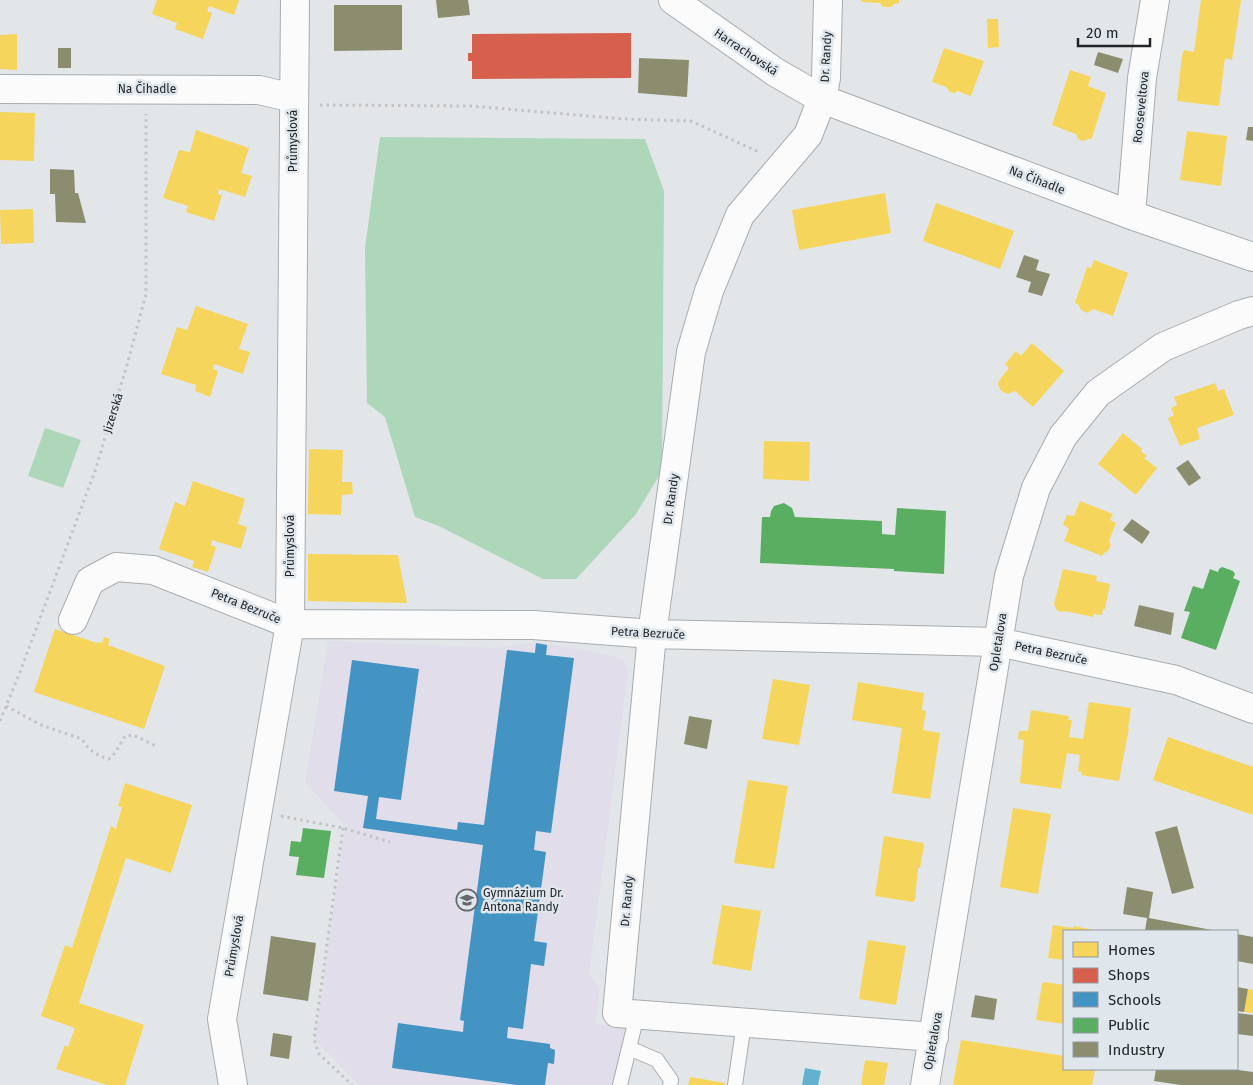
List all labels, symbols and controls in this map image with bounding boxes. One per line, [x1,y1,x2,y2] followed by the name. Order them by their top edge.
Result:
[1078,15,1150,47] scale bar
[1086,24,1119,42] text: 20 m
[712,26,780,78] street label: Harrachovská
[818,31,834,83] street label: Dr. Randy
[1130,70,1152,144] street label: Rooseveltova
[118,81,176,96] street label: Na Čihadle
[286,110,300,172] street label: Průmyslová
[1007,162,1067,197] street label: Na Čihadle
[100,391,126,435] street label: Jizerská
[661,473,682,525] street label: Dr. Randy
[283,515,297,577] street label: Průmyslová
[209,586,283,626] street label: Petra Bezruče
[986,612,1010,672] street label: Opletalova
[611,624,685,642] street label: Petra Bezruče
[1013,638,1089,668] street label: Petra Bezruče
[618,875,636,927] street label: Dr. Randy
[483,886,564,914] place label: Gymnázium Dr. Antona Randy
[455,888,479,912] school or university icon: Gymnázium Dr. Antona Randy
[222,914,246,978] street label: Průmyslová
[1063,930,1238,1070] legend
[1108,941,1155,959] text: Homes
[1108,966,1150,984] text: Shops
[1108,991,1161,1009] text: Schools
[921,1011,945,1071] street label: Opletalova
[1108,1016,1150,1034] text: Public
[1108,1041,1165,1059] text: Industry

